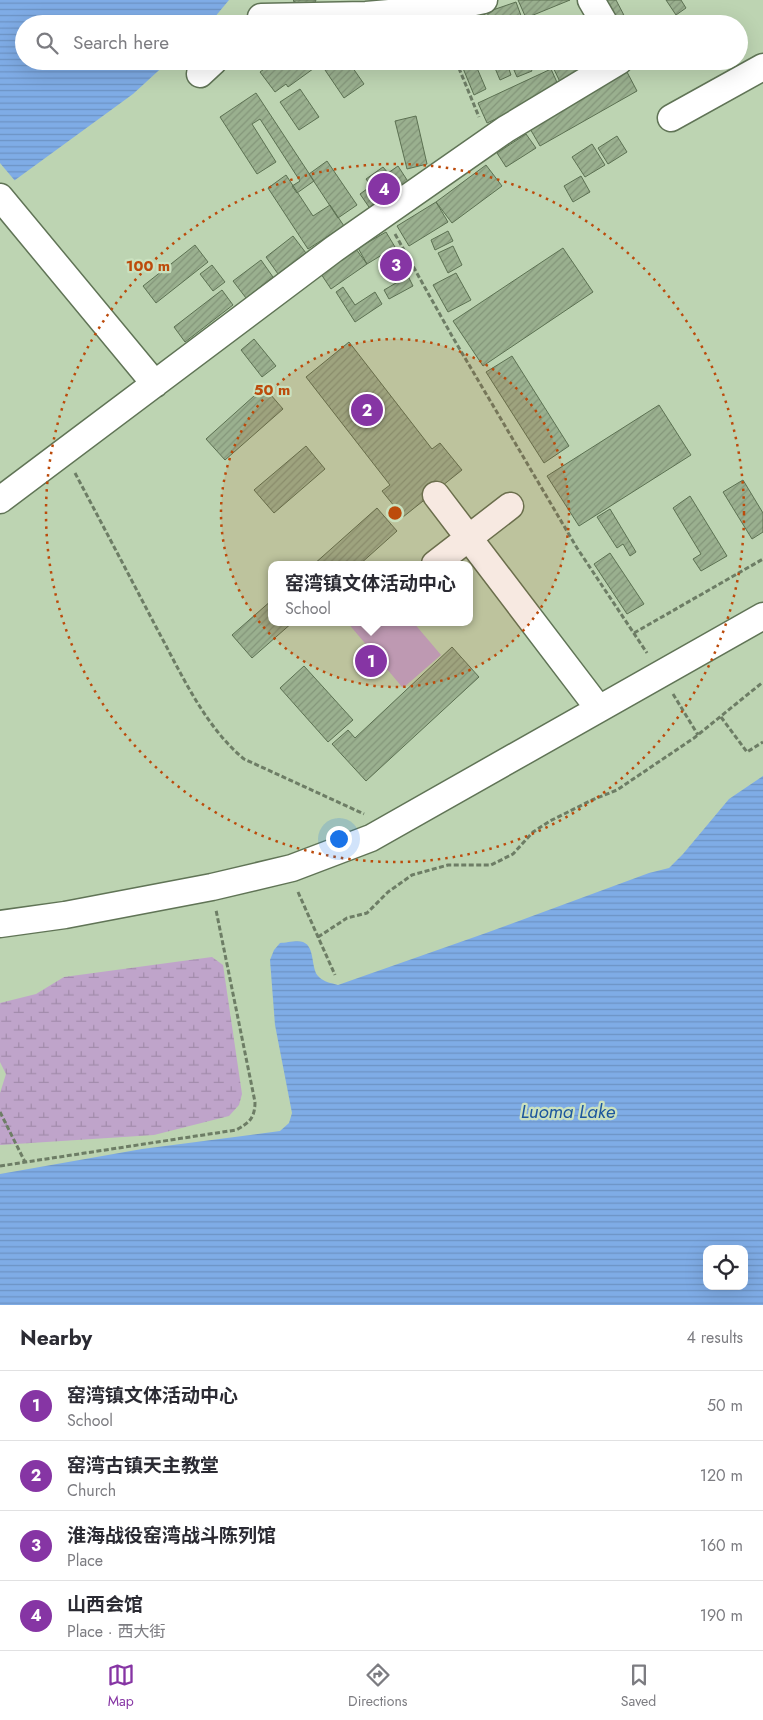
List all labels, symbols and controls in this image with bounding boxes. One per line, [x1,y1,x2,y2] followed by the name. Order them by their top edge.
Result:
[15,15,748,70] search box
[33,29,61,57] icon: search
[73,29,169,56] text: Search here
[368,170,400,208] pin: 4
[380,246,412,284] pin: 3
[126,255,170,277] text: 100 m
[254,379,290,401] text: 50 m
[351,391,383,429] pin: 2
[386,504,404,522] centre of rings
[268,561,473,626] popup
[285,570,456,597] text: 窑湾镇文体活动中心
[285,597,331,620] text: School
[355,642,387,680] pin: 1
[326,826,352,852] your location
[521,1098,616,1125] water label: Luoma Lake
[703,1245,748,1290] map controls
[703,1245,748,1290] button: locate
[20,1323,92,1353] text: Nearby
[687,1326,743,1349] text: 4 results
[67,1382,238,1409] text: 窑湾镇文体活动中心
[32,1394,40,1417] text: 1
[707,1394,743,1417] text: 50 m
[67,1409,113,1432] text: School
[67,1452,219,1479] text: 窑湾古镇天主教堂
[31,1464,41,1487] text: 2
[700,1464,743,1487] text: 120 m
[67,1479,116,1502] text: Church
[67,1522,276,1549] text: 淮海战役窑湾战斗陈列馆
[31,1534,41,1557] text: 3
[700,1534,743,1557] text: 160 m
[67,1549,103,1572] text: Place
[67,1591,143,1618] text: 山西会馆
[30,1604,42,1627] text: 4
[700,1604,743,1627] text: 190 m
[67,1620,165,1643] text: Place · 西大街
[107,1661,135,1711] tab: Map
[348,1661,407,1711] tab: Directions
[621,1661,656,1711] tab: Saved

